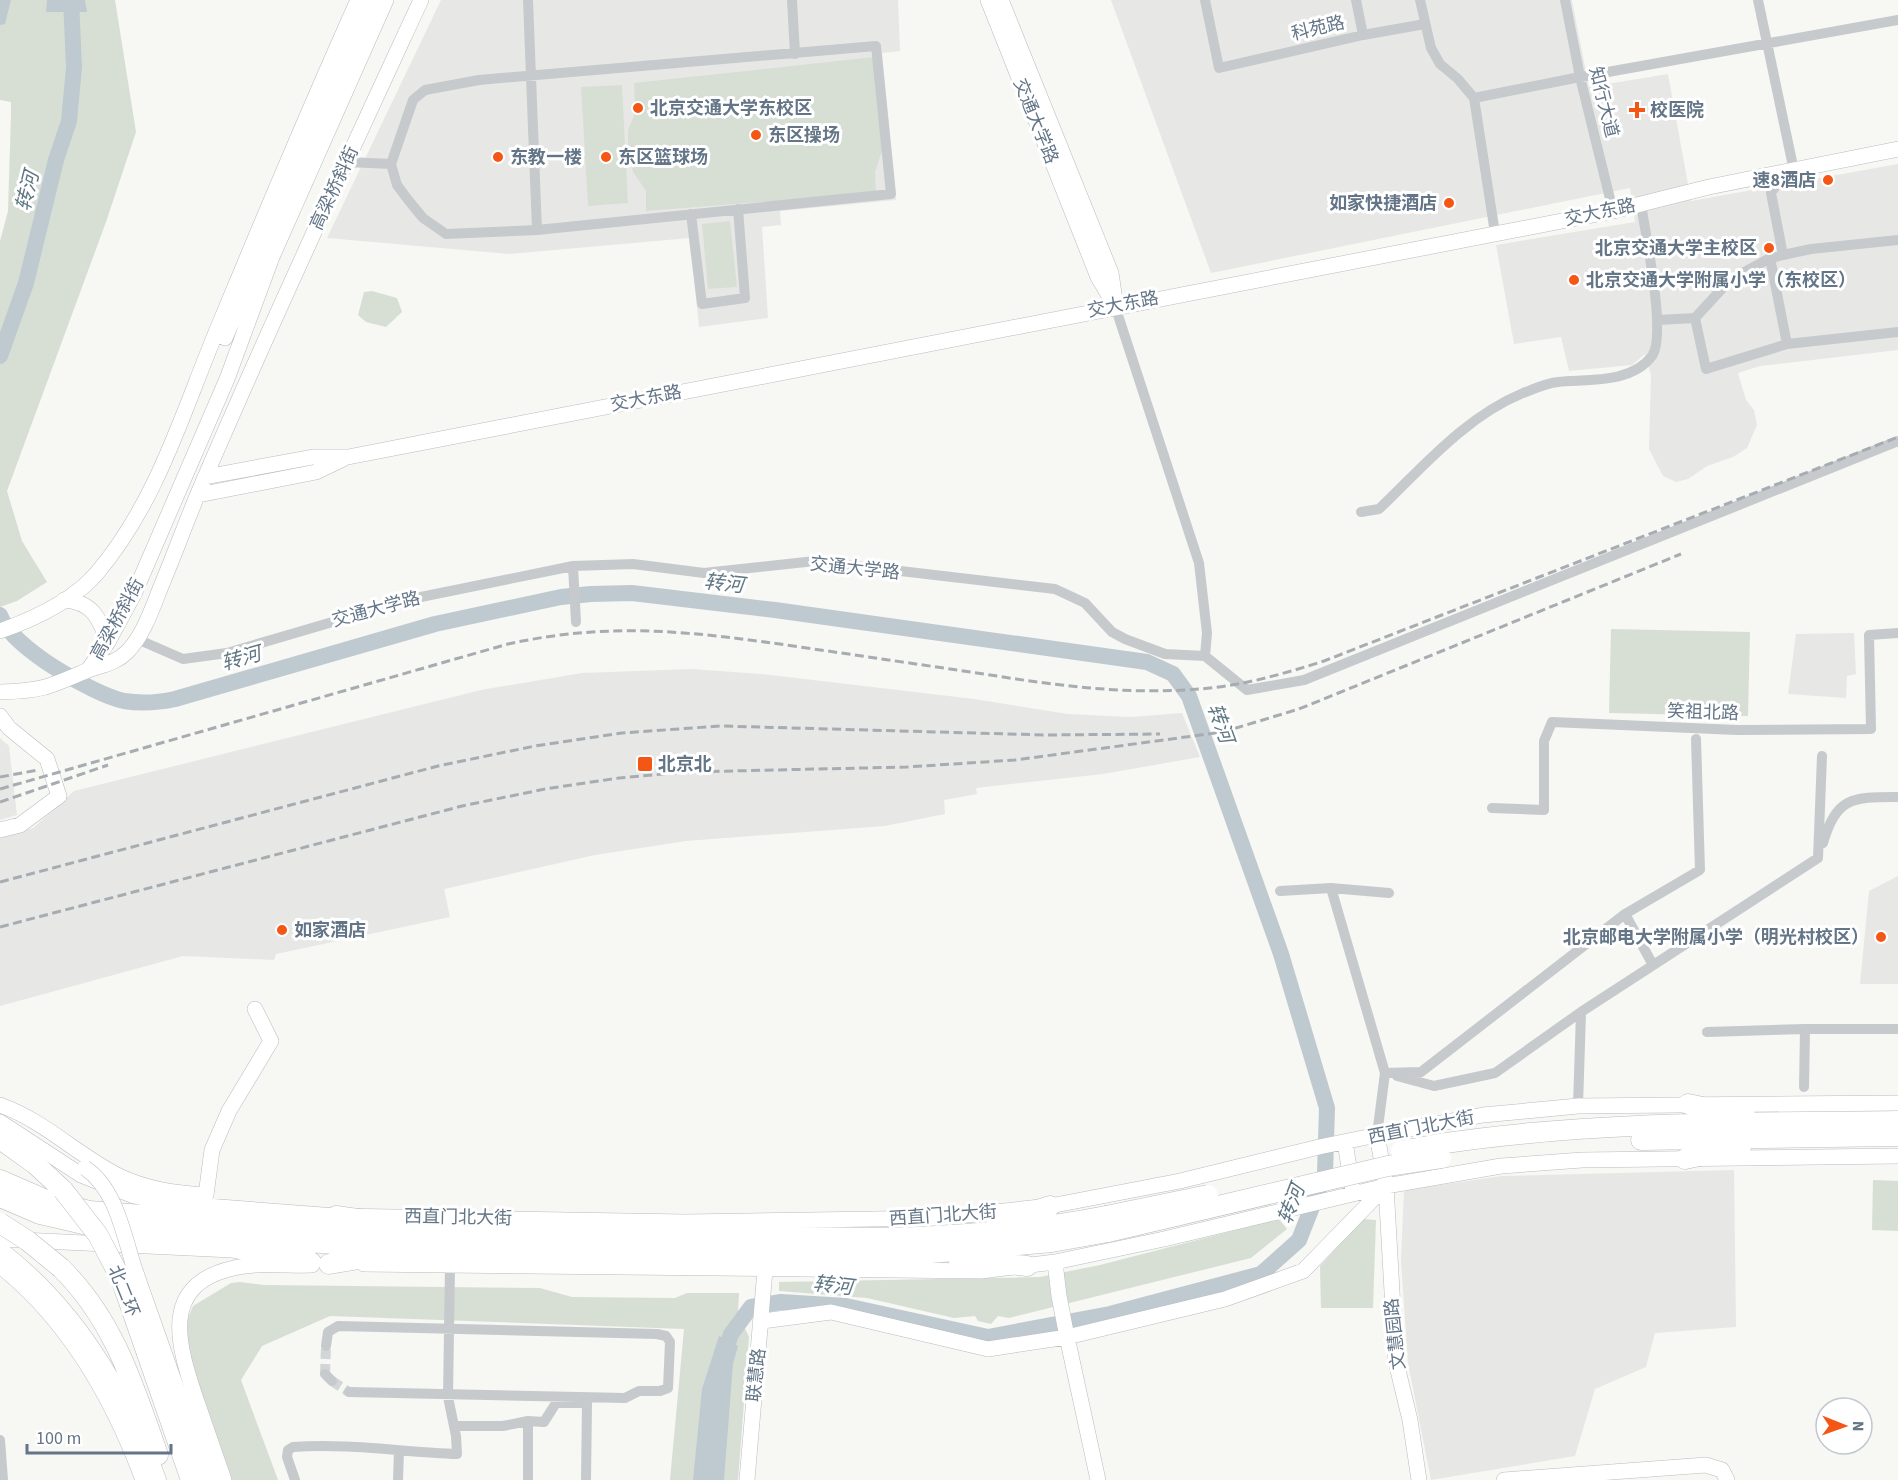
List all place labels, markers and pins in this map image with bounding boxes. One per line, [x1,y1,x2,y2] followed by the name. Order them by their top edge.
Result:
[650,96,812,121] place label: 北京交通大学东校区
[1650,98,1704,123] place label: 校医院
[631,101,645,115] marker: 北京交通大学东校区
[1628,101,1646,119] marker: 校医院
[768,123,840,148] place label: 东区操场
[749,128,763,142] marker: 东区操场
[510,145,582,170] place label: 东教一楼
[618,145,708,170] place label: 东区篮球场
[491,150,505,164] marker: 东教一楼
[599,150,613,164] marker: 东区篮球场
[1752,168,1816,193] place label: 速8酒店
[1821,173,1835,187] marker: 速8酒店
[1329,191,1437,216] place label: 如家快捷酒店
[1442,196,1456,210] marker: 如家快捷酒店
[1595,236,1757,261] place label: 北京交通大学主校区
[1762,241,1776,255] marker: 北京交通大学主校区
[1586,268,1856,293] place label: 北京交通大学附属小学（东校区）
[1567,273,1581,287] marker: 北京交通大学附属小学（东校区）
[658,752,712,777] place label: 北京北
[636,755,654,773] marker: 北京北
[294,918,366,943] place label: 如家酒店
[275,923,289,937] marker: 如家酒店
[1563,925,1869,950] place label: 北京邮电大学附属小学（明光村校区）
[1874,930,1888,944] marker: 北京邮电大学附属小学（明光村校区）

